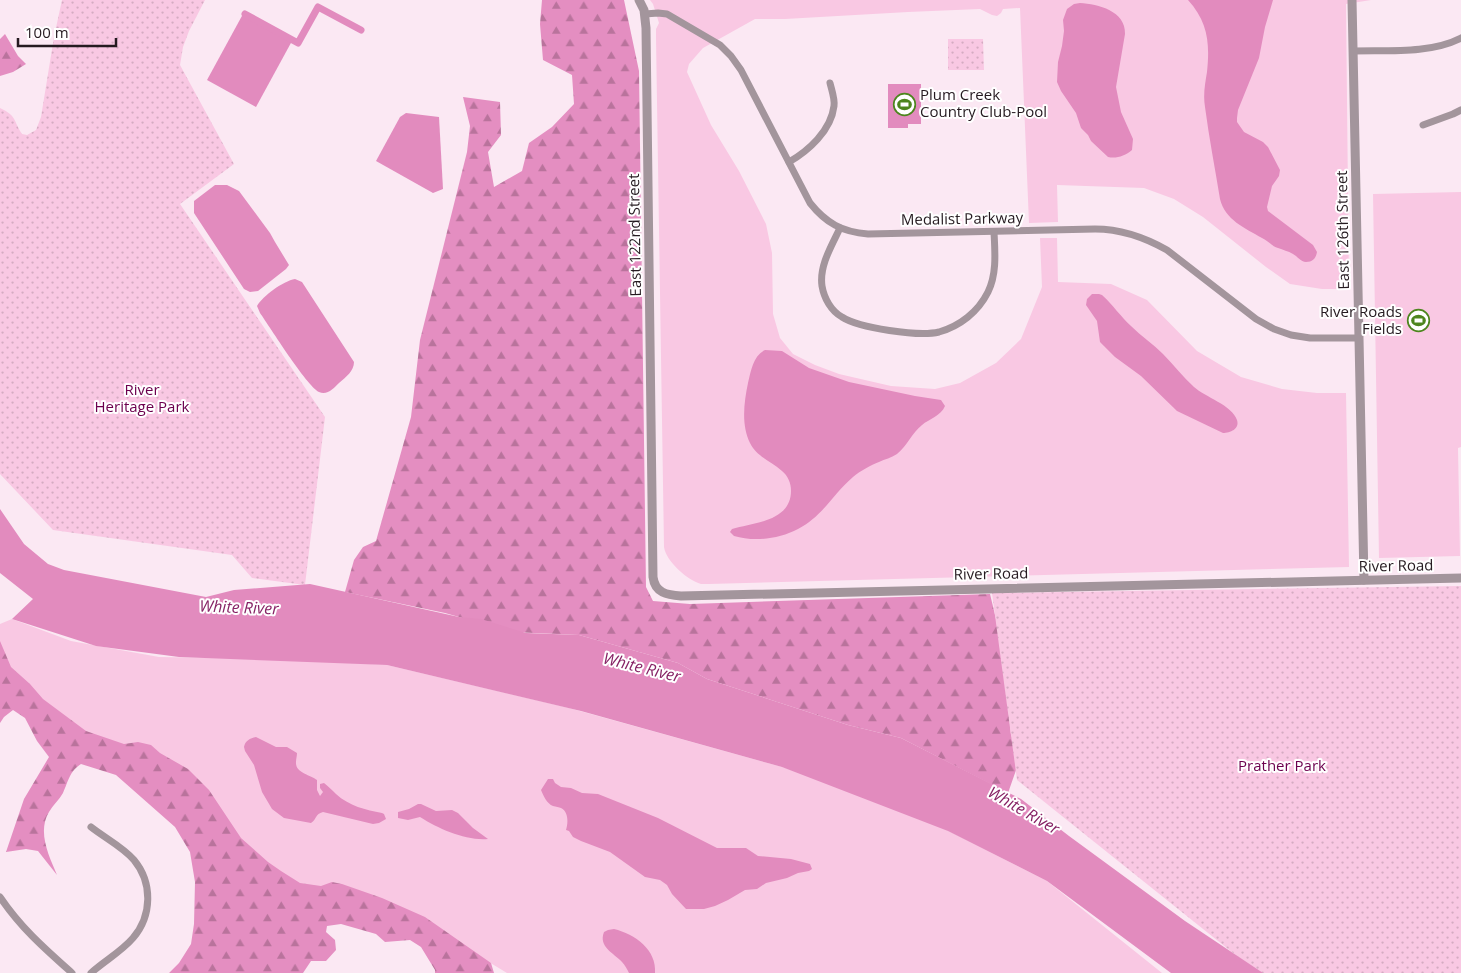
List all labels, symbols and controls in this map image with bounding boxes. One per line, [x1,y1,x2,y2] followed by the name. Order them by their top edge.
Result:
[18,15,115,47] scale bar
[25,22,69,42] text: 100 m
[920,84,1047,121] place label: Plum Creek Country Club-Pool
[892,92,916,116] sports icon: Plum Creek Country Club-Pool
[1331,170,1353,290] street label: East 126th Street
[623,173,645,297] street label: East 122nd Street
[901,207,1024,229] street label: Medalist Parkway
[1320,301,1402,338] place label: River Roads Fields
[1406,309,1430,333] sports icon: River Roads Fields
[95,379,190,416] park label: River Heritage Park
[1358,554,1434,576] street label: River Road
[953,562,1029,584] street label: River Road
[199,595,280,619] water label: White River
[601,647,684,687] water label: White River
[1238,755,1326,775] park label: Prather Park
[984,781,1064,840] water label: White River

